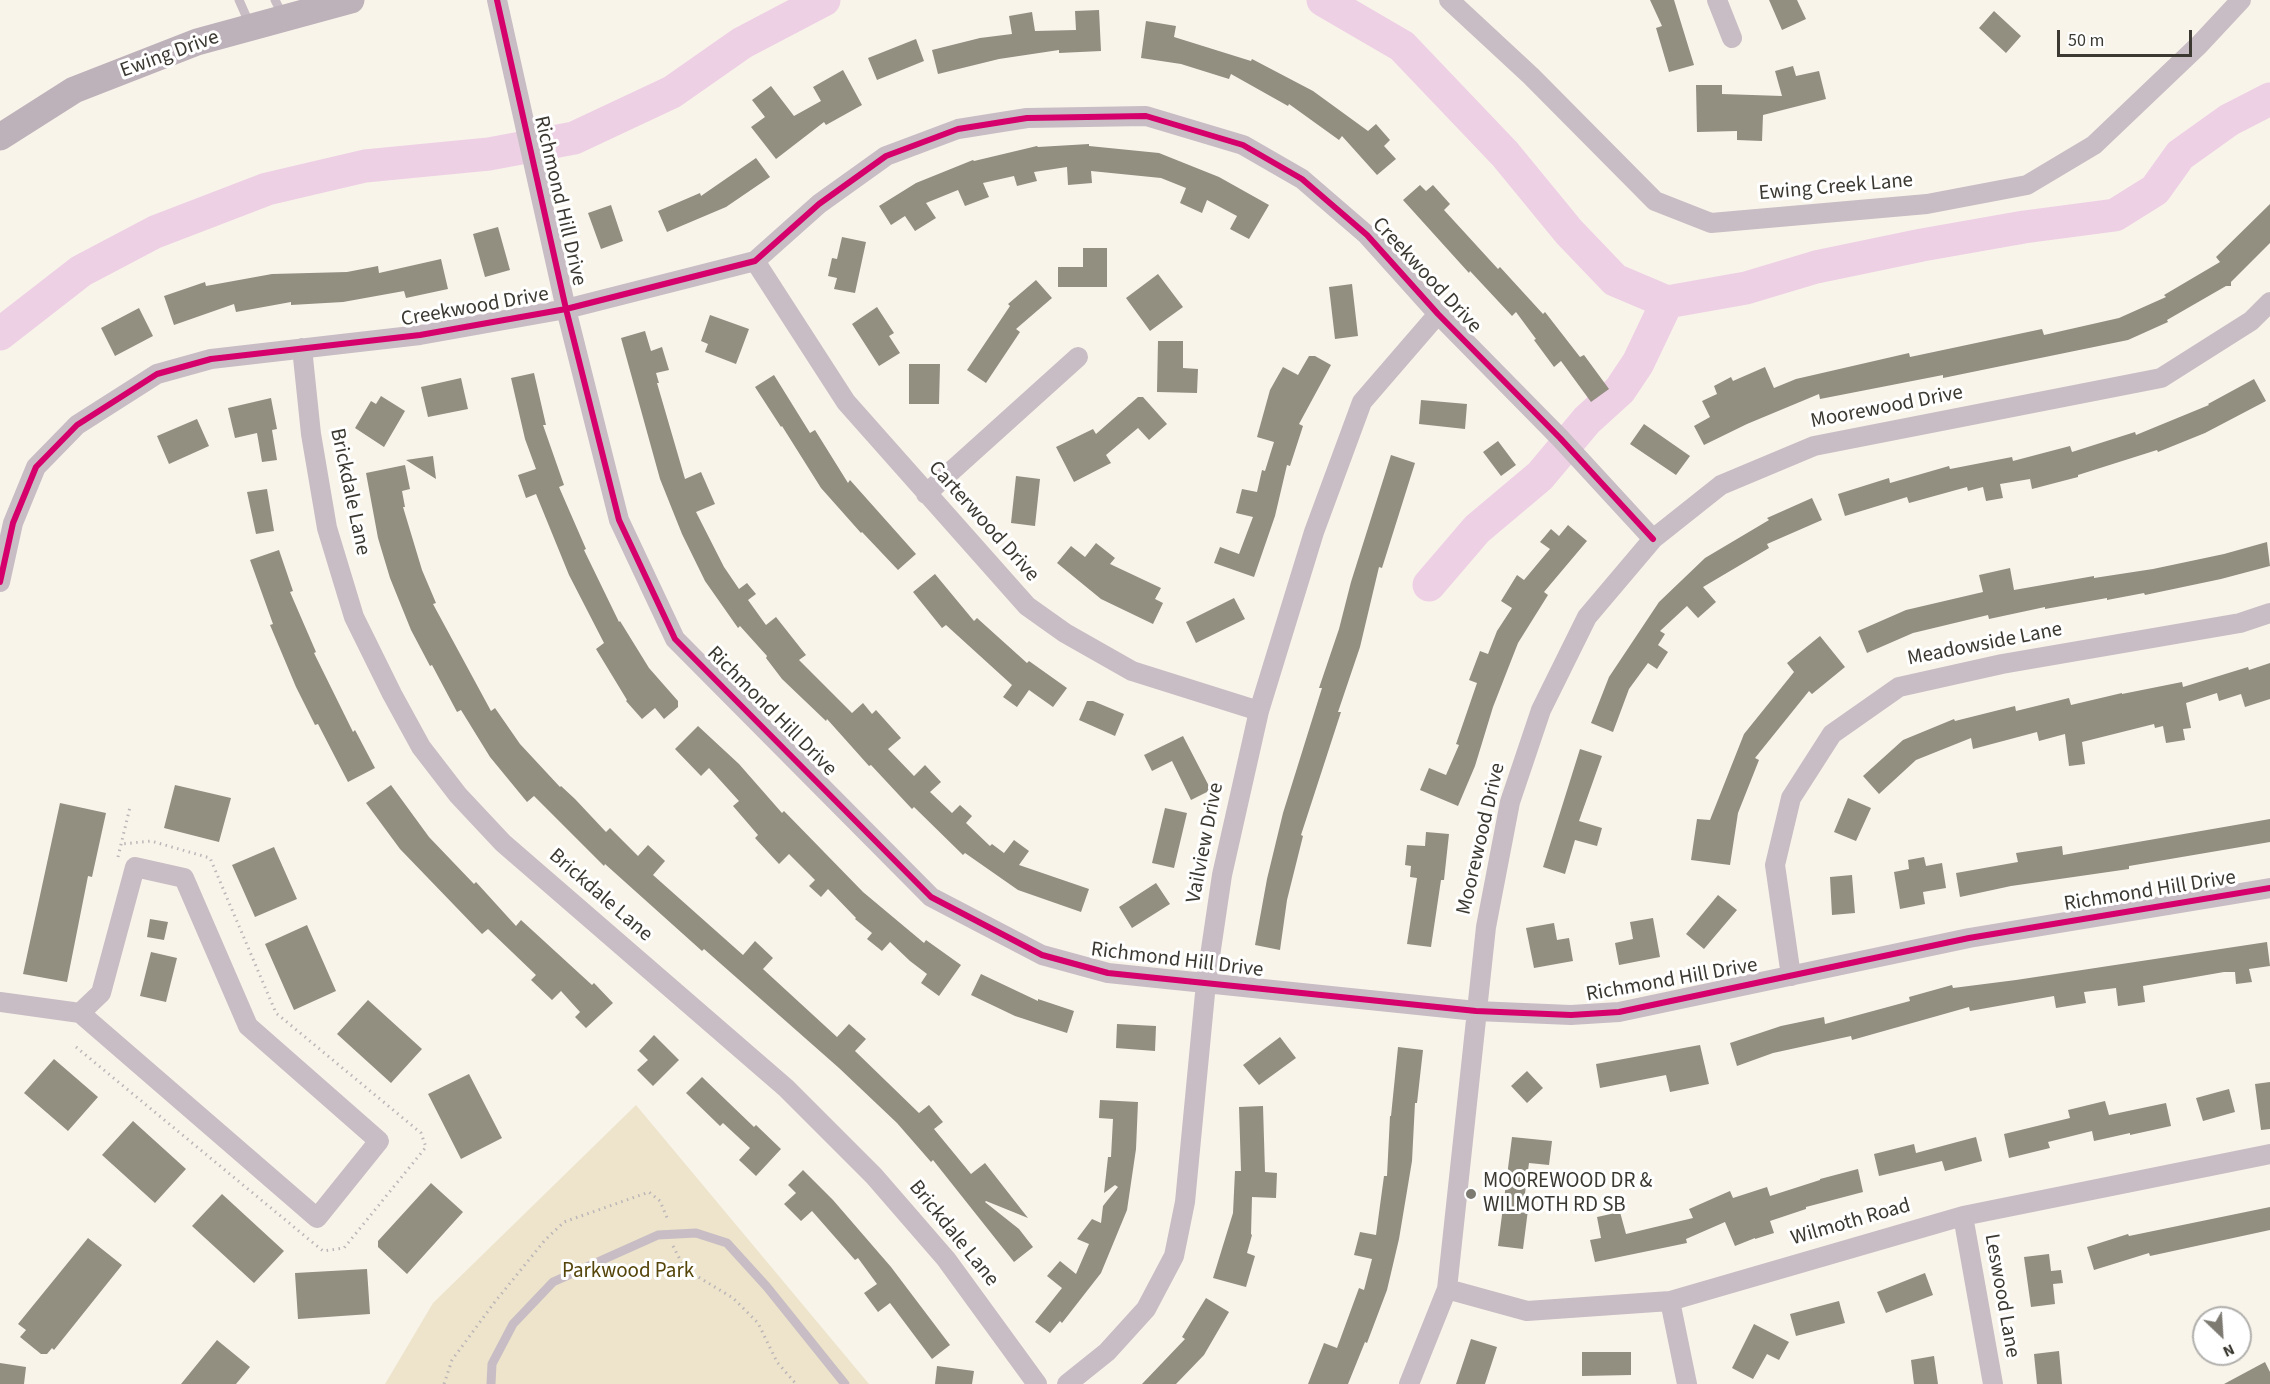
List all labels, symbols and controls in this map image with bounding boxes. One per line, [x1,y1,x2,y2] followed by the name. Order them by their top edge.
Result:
[2060,18,2195,56] scale bar
[117,26,223,84] street label: Ewing Drive
[2068,28,2104,53] text: 50 m
[527,114,591,288] street label: Richmond Hill Drive
[1758,169,1914,207] street label: Ewing Creek Lane
[1366,213,1486,339] street label: Creekwood Drive
[399,283,551,333] street label: Creekwood Drive
[1809,381,1965,435] street label: Moorewood Drive
[323,426,375,558] street label: Brickdale Lane
[922,456,1044,588] street label: Carterwood Drive
[1906,618,2064,672] street label: Meadowside Lane
[701,642,841,782] street label: Richmond Hill Drive
[1452,761,1512,917] street label: Moorewood Drive
[1182,781,1230,905] street label: Vailview Drive
[543,844,657,948] street label: Brickdale Lane
[2062,866,2238,918] street label: Richmond Hill Drive
[1089,938,1265,984] street label: Richmond Hill Drive
[1584,954,1760,1008] street label: Richmond Hill Drive
[1483,1169,1652,1219] place label: MOOREWOOD DR & WILMOTH RD SB
[903,1176,1003,1292] street label: Brickdale Lane
[1464,1187,1478,1201] marker: MOOREWOOD DR & WILMOTH RD SB
[1788,1194,1914,1252] street label: Wilmoth Road
[1978,1232,2024,1360] street label: Leswood Lane
[562,1259,694,1285] park label: Parkwood Park
[2192,1306,2252,1366] north arrow
[2219,1338,2238,1363] text: N

